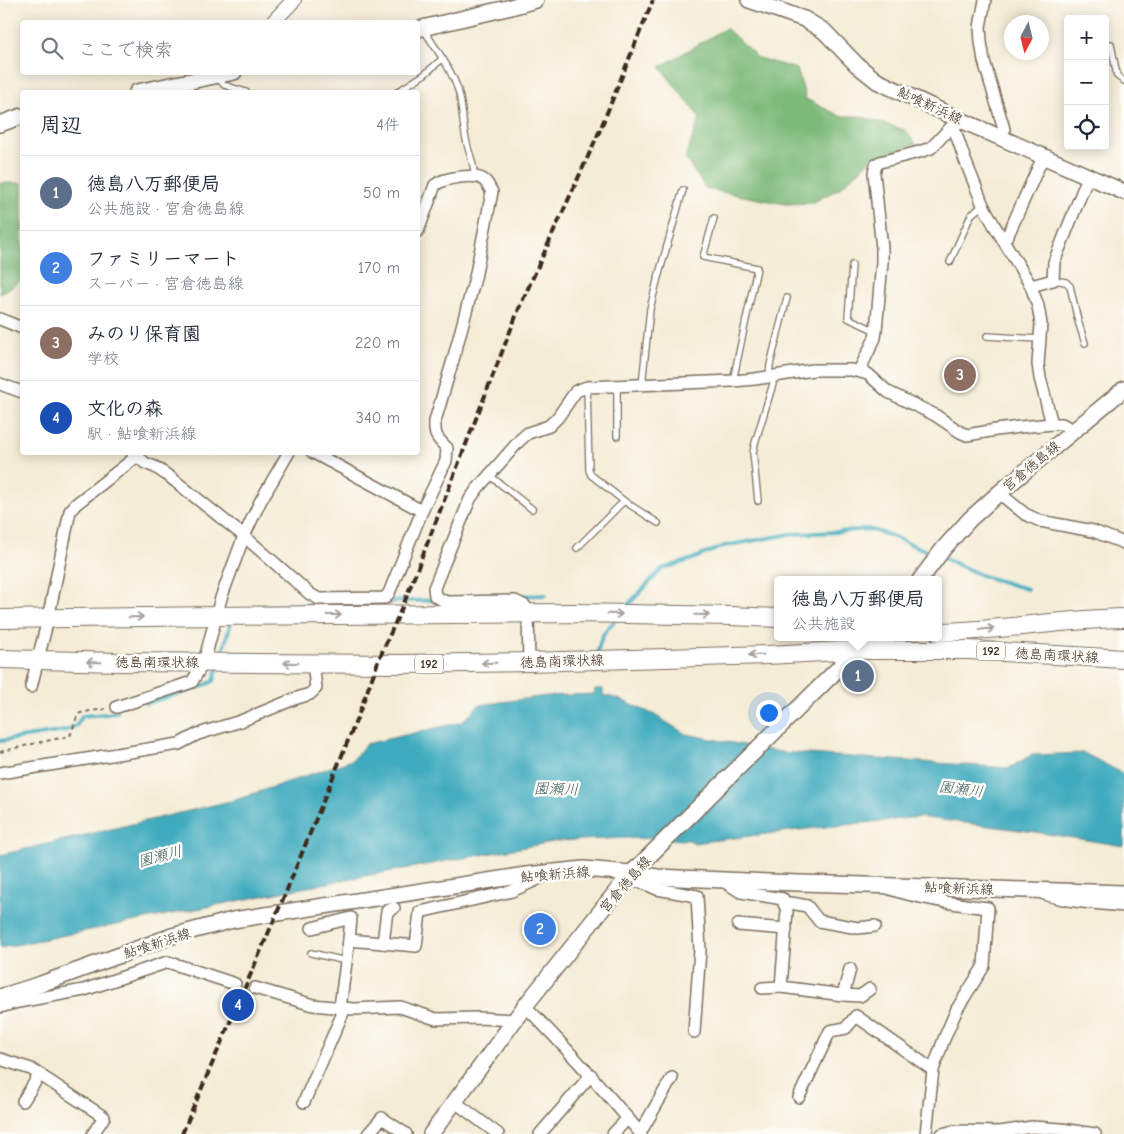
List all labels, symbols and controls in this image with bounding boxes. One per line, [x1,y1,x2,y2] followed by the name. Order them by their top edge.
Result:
[1004,15,1049,60] north arrow
[1064,15,1109,150] map controls
[1064,15,1109,60] button: +
[20,20,420,75] search box
[38,34,66,62] icon: search
[78,39,173,61] text: ここで検索
[1064,60,1109,105] button: −
[894,83,965,128] street label: 鮎喰新浜線
[1064,105,1109,150] button: locate
[40,113,82,137] text: 周辺
[376,116,400,134] text: 4件
[87,173,220,195] text: 徳島八万郵便局
[53,184,59,202] text: 1
[363,184,400,202] text: 50 m
[87,200,245,218] text: 公共施設 · 宮倉徳島線
[87,248,240,270] text: ファミリーマート
[52,259,60,277] text: 2
[358,259,400,277] text: 170 m
[87,275,244,293] text: スーパー · 宮倉徳島線
[87,323,201,345] text: みのり保育園
[52,334,60,352] text: 3
[355,334,400,352] text: 220 m
[87,350,119,368] text: 学校
[944,356,976,394] pin: 3
[87,398,163,420] text: 文化の森
[52,409,60,427] text: 4
[356,409,400,427] text: 340 m
[87,425,197,443] text: 駅 · 鮎喰新浜線
[999,437,1064,495] street label: 宮倉徳島線
[774,576,942,641] popup
[791,588,925,610] text: 徳島八万郵便局
[606,609,623,619] one-way arrow
[325,610,341,620] one-way arrow
[693,610,709,620] one-way arrow
[128,612,144,622] one-way arrow
[791,615,856,633] text: 公共施設
[978,625,994,634] one-way arrow
[977,641,1005,660] road number: 192
[1015,645,1099,666] street label: 徳島南環状線
[748,651,764,660] one-way arrow
[520,652,604,671] street label: 徳島南環状線
[115,654,199,671] street label: 徳島南環状線
[415,654,443,674] road number: 192
[86,657,102,667] one-way arrow
[842,657,874,695] pin: 1
[284,658,300,668] one-way arrow
[481,658,498,668] one-way arrow
[756,700,782,726] your location
[938,777,984,801] water label: 園瀬川
[533,780,579,798] water label: 園瀬川
[136,841,184,871] water label: 園瀬川
[596,852,655,916] street label: 宮倉徳島線
[519,863,591,886] street label: 鮎喰新浜線
[924,879,994,898] street label: 鮎喰新浜線
[524,910,556,948] pin: 2
[121,925,193,962] street label: 鮎喰新浜線
[222,986,254,1024] pin: 4

